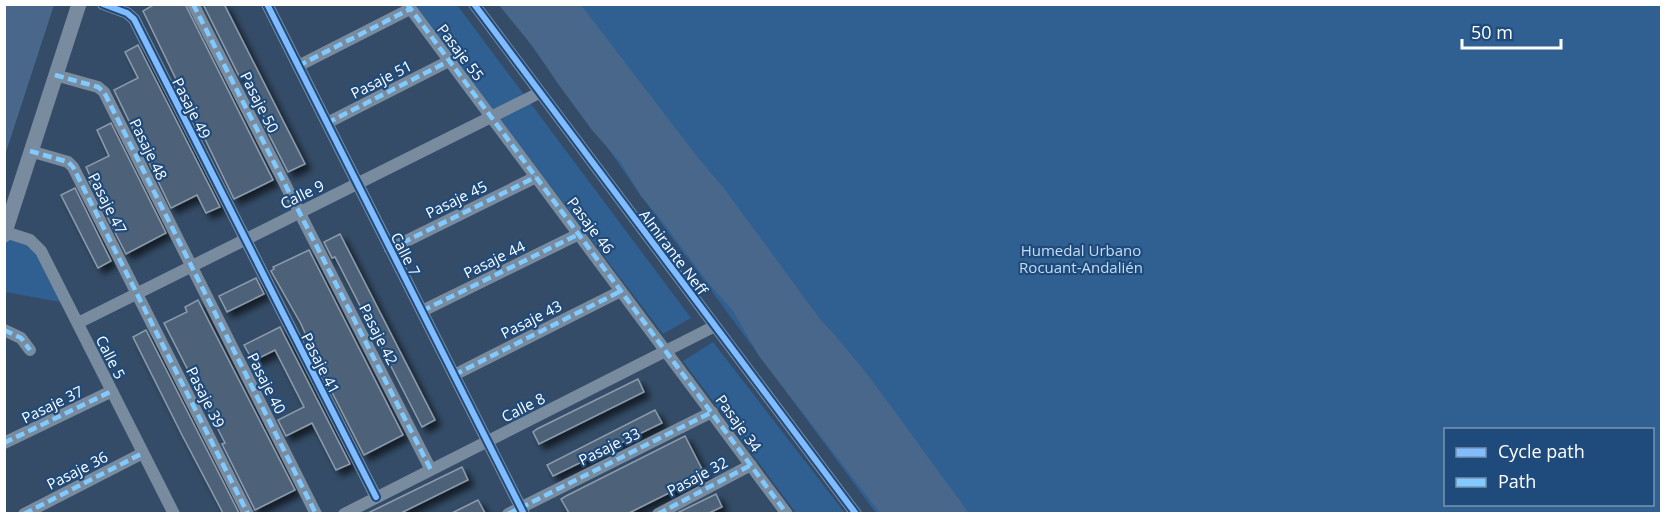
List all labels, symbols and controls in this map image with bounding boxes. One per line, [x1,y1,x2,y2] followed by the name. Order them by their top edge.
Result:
[1462,12,1561,50] scale bar
[433,20,489,84] street label: Pasaje 55
[1471,20,1513,44] text: 50 m
[347,55,415,103] street label: Pasaje 51
[236,68,284,136] street label: Pasaje 50
[168,74,216,142] street label: Pasaje 49
[126,115,172,183] street label: Pasaje 48
[84,169,132,237] street label: Pasaje 47
[277,175,327,213] street label: Calle 9
[422,176,490,222] street label: Pasaje 45
[563,193,619,257] street label: Pasaje 46
[635,205,713,300] street label: Almirante Neff
[387,229,425,279] street label: Calle 7
[460,235,528,282] street label: Pasaje 44
[1019,240,1143,277] park label: Humedal Urbano Rocuant-Andalién
[497,295,565,343] street label: Pasaje 43
[355,300,403,368] street label: Pasaje 42
[297,329,345,397] street label: Pasaje 41
[92,332,130,382] street label: Calle 5
[243,349,291,417] street label: Pasaje 40
[182,363,230,431] street label: Pasaje 39
[18,381,86,427] street label: Pasaje 37
[498,388,548,426] street label: Calle 8
[711,390,767,456] street label: Pasaje 34
[575,423,643,469] street label: Pasaje 33
[1444,428,1654,506] legend
[1498,439,1585,463] text: Cycle path
[43,446,111,494] street label: Pasaje 36
[663,452,731,500] street label: Pasaje 32
[1498,469,1536,493] text: Path

